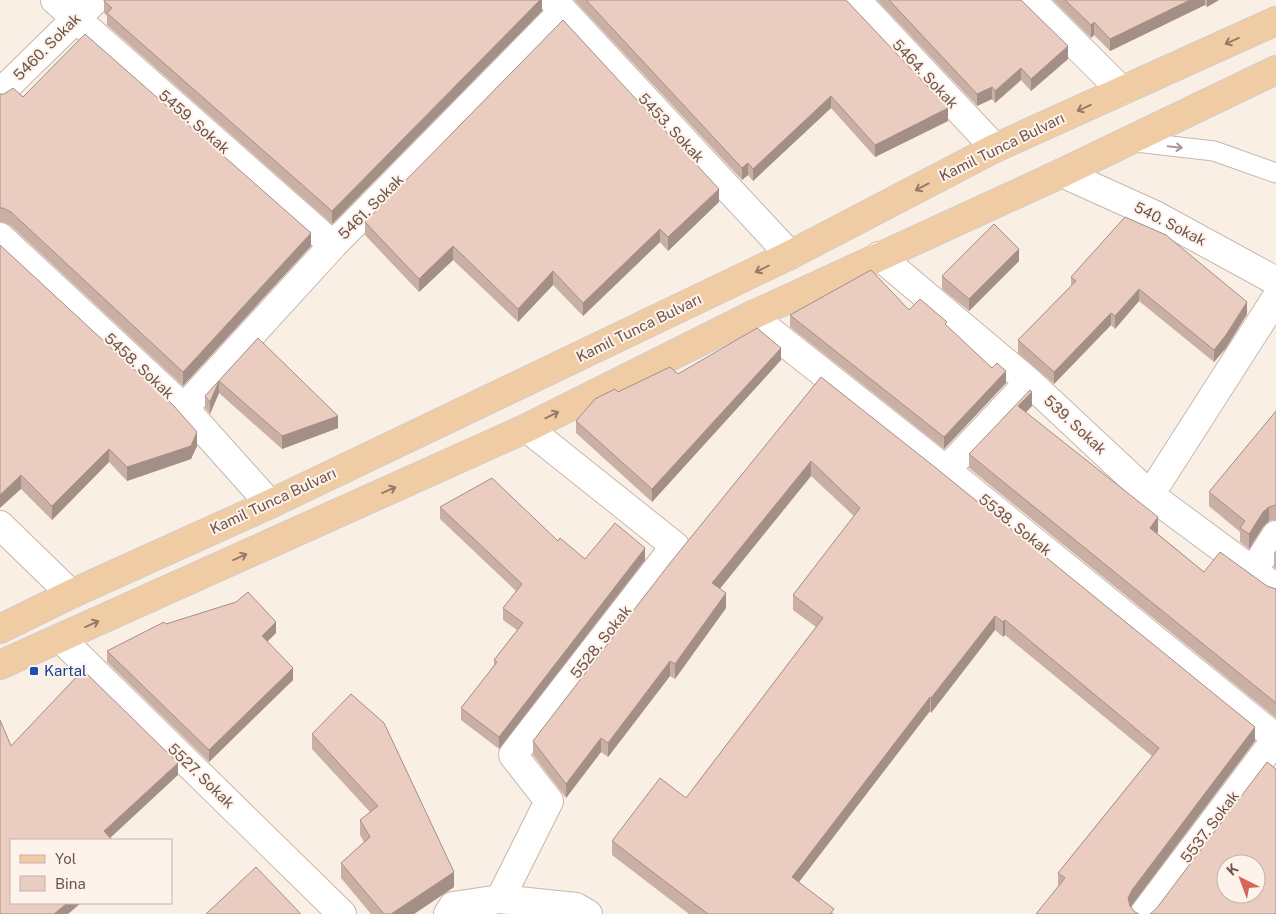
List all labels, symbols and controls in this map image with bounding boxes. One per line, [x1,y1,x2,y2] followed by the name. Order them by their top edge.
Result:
[10,10,84,84] street label: 5460. Sokak
[889,36,962,112] street label: 5464. Sokak
[1225,37,1240,47] one-way arrow
[155,86,233,157] street label: 5459. Sokak
[635,90,708,166] street label: 5453. Sokak
[1077,104,1092,114] one-way arrow
[936,109,1067,184] street label: Kamil Tunca Bulvarı
[1166,142,1182,152] one-way arrow
[335,171,407,243] street label: 5461. Sokak
[914,182,929,192] one-way arrow
[1131,198,1209,249] street label: 540. Sokak
[755,265,770,274] one-way arrow
[573,290,704,365] street label: Kamil Tunca Bulvarı
[101,329,178,402] street label: 5458. Sokak
[1041,392,1110,458] street label: 539. Sokak
[544,410,559,419] one-way arrow
[207,464,339,537] street label: Kamil Tunca Bulvarı
[381,485,396,495] one-way arrow
[976,490,1055,559] street label: 5538. Sokak
[232,552,247,561] one-way arrow
[567,602,634,682] street label: 5528. Sokak
[84,618,99,628] one-way arrow
[44,662,87,679] place label: Kartal
[28,665,40,677] marker: Kartal
[165,740,238,812] street label: 5527. Sokak
[1177,787,1242,866] street label: 5537. Sokak
[10,839,172,904] legend
[55,850,76,867] text: Yol
[1216,854,1266,904] north arrow
[1223,860,1241,879] text: K
[55,875,86,892] text: Bina

